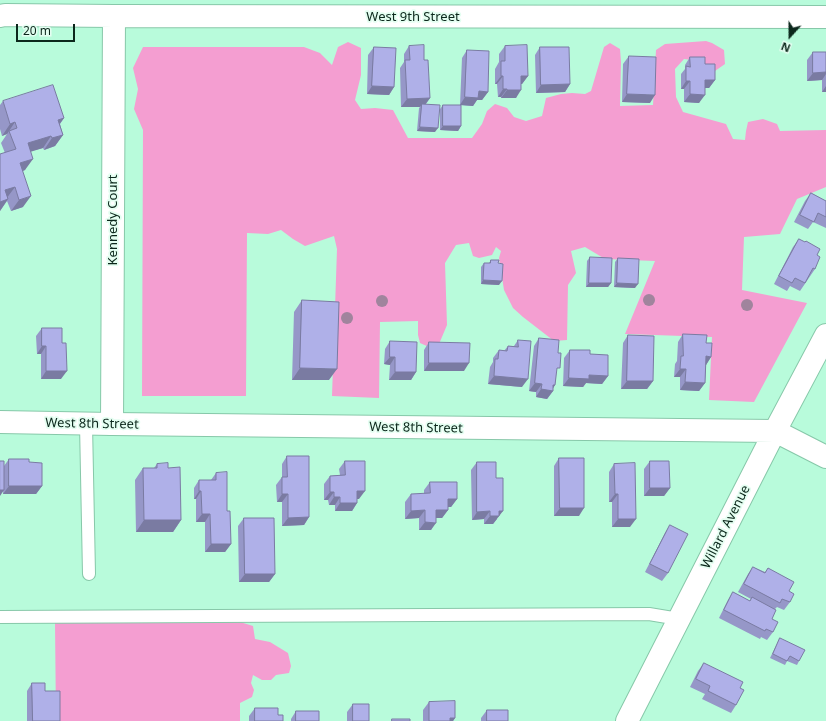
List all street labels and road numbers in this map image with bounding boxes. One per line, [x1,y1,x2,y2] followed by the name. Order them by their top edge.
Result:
[366,9,460,25] street label: West 9th Street
[105,175,121,265] street label: Kennedy Court
[45,415,139,433] street label: West 8th Street
[369,419,463,437] street label: West 8th Street
[698,483,754,571] street label: Willard Avenue

